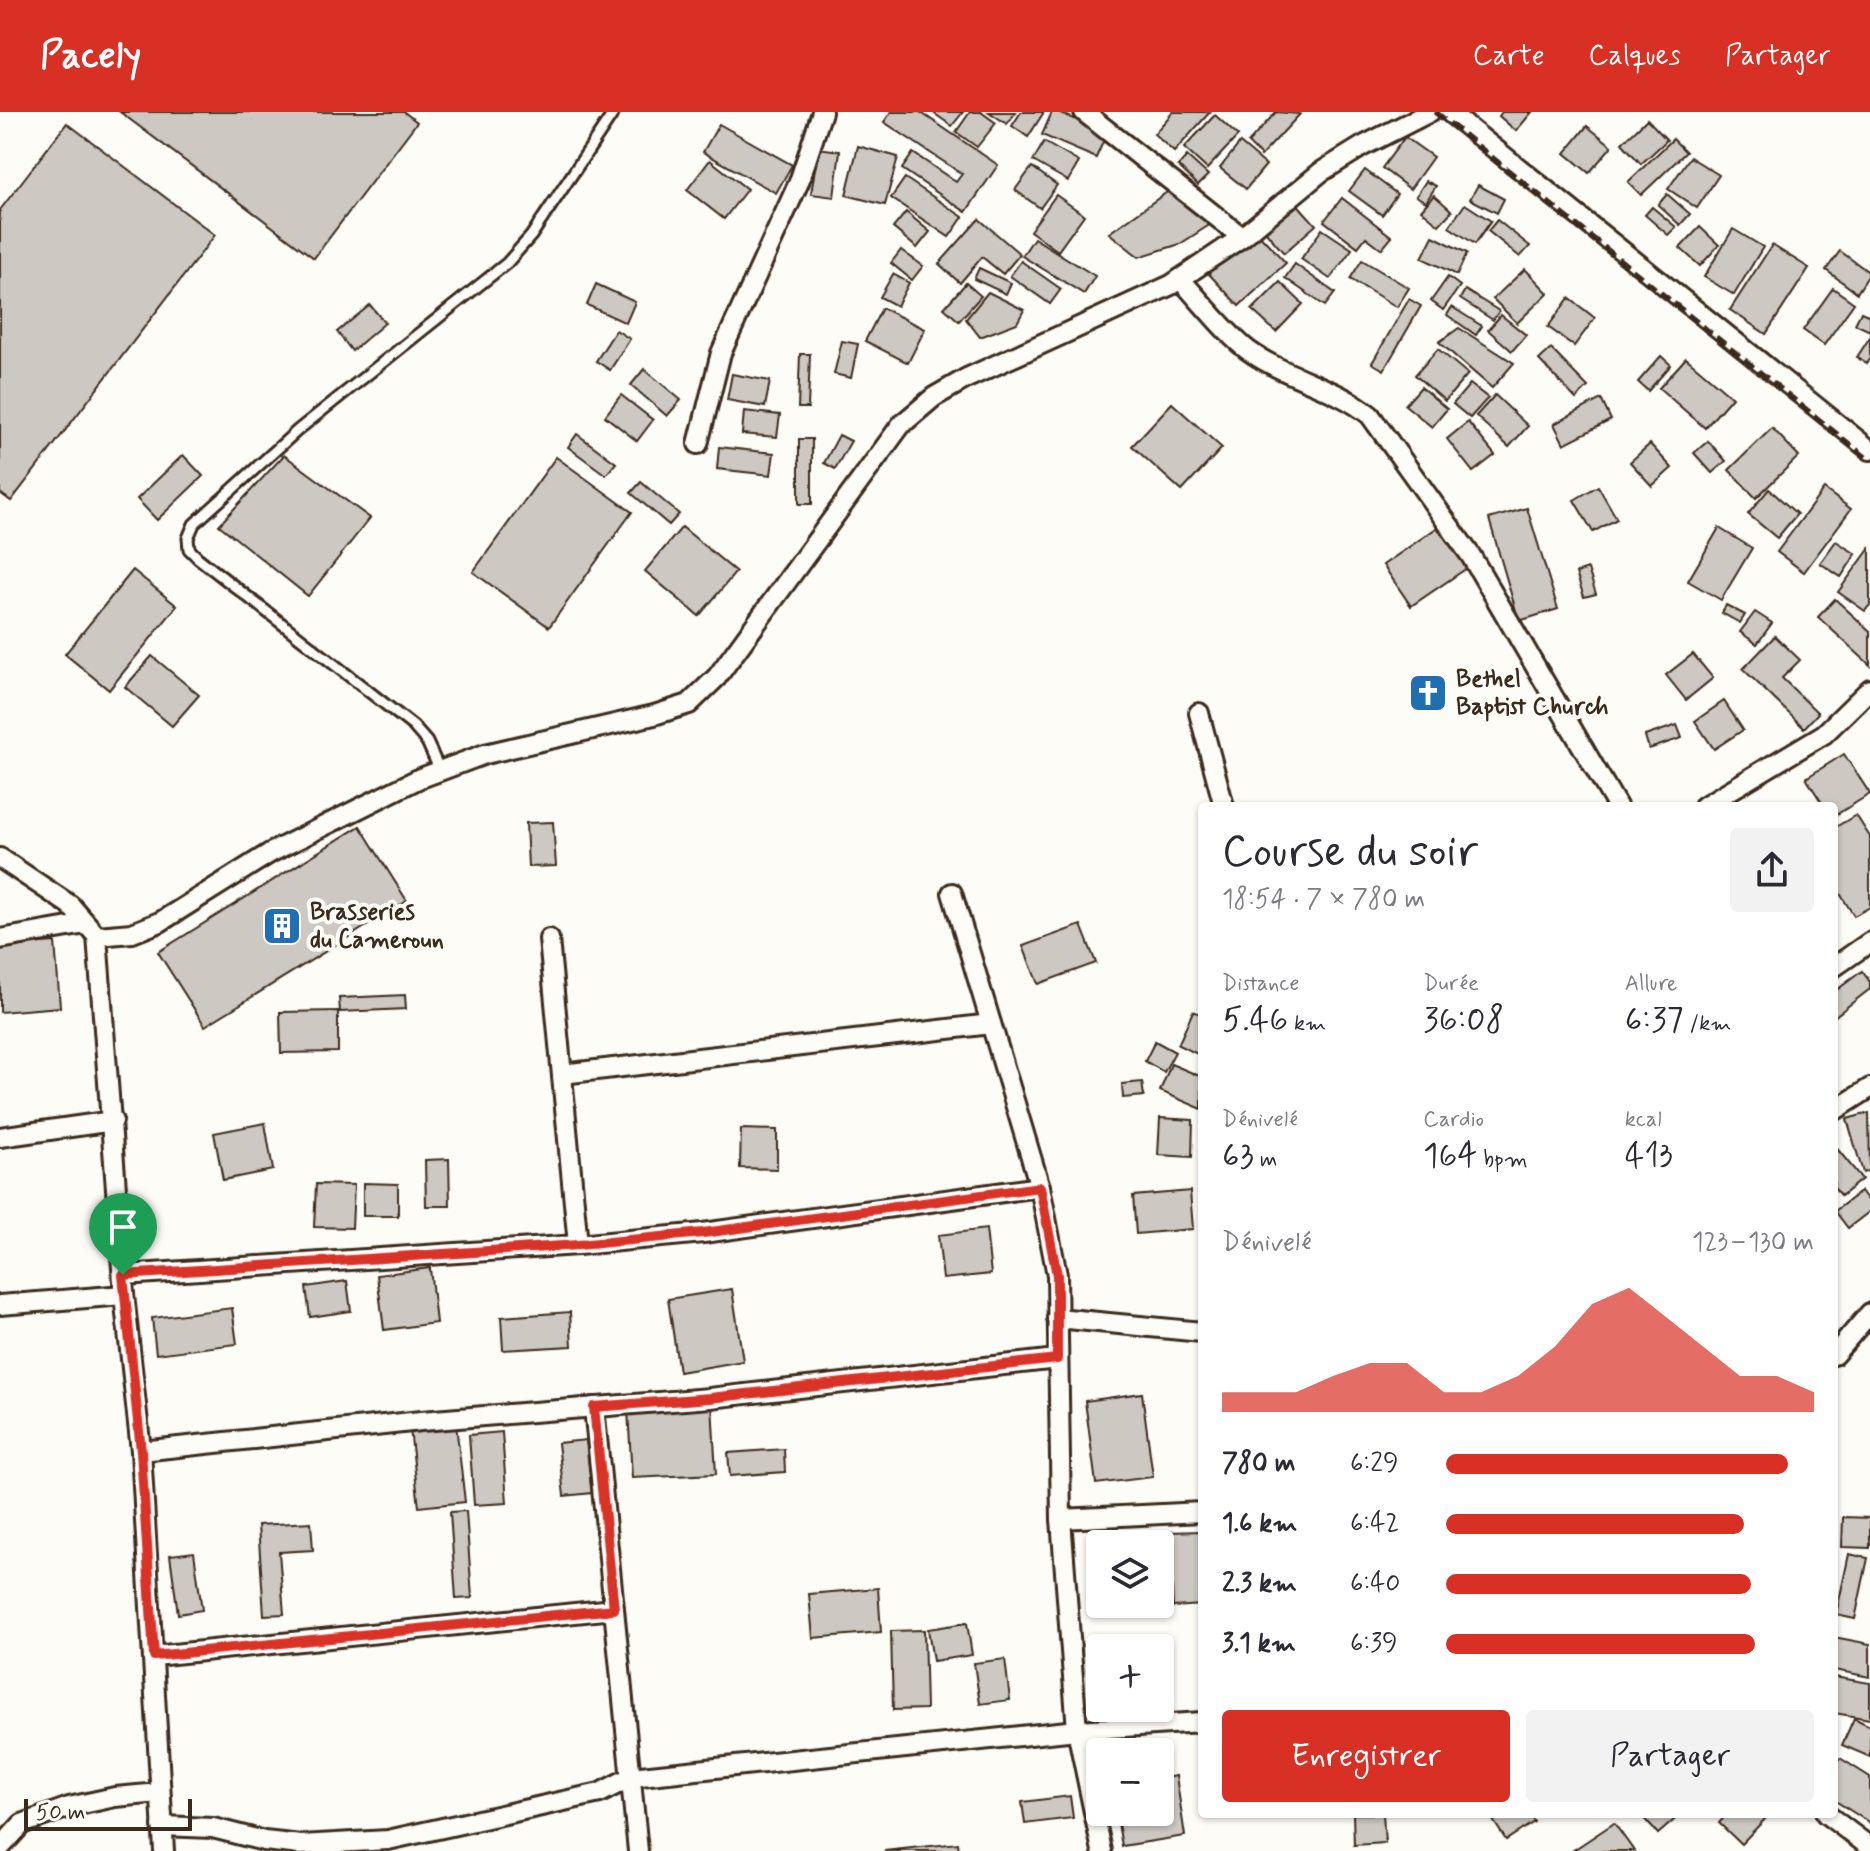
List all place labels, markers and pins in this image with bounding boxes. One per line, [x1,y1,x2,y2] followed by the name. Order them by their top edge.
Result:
[1456,664,1609,723] place label: Bethel Baptist Church
[1407,672,1449,714] church icon: Bethel Baptist Church
[310,897,444,956] place label: Brasseries du Cameroun
[261,905,303,947] building icon: Brasseries du Cameroun
[89,1193,157,1275] pin

